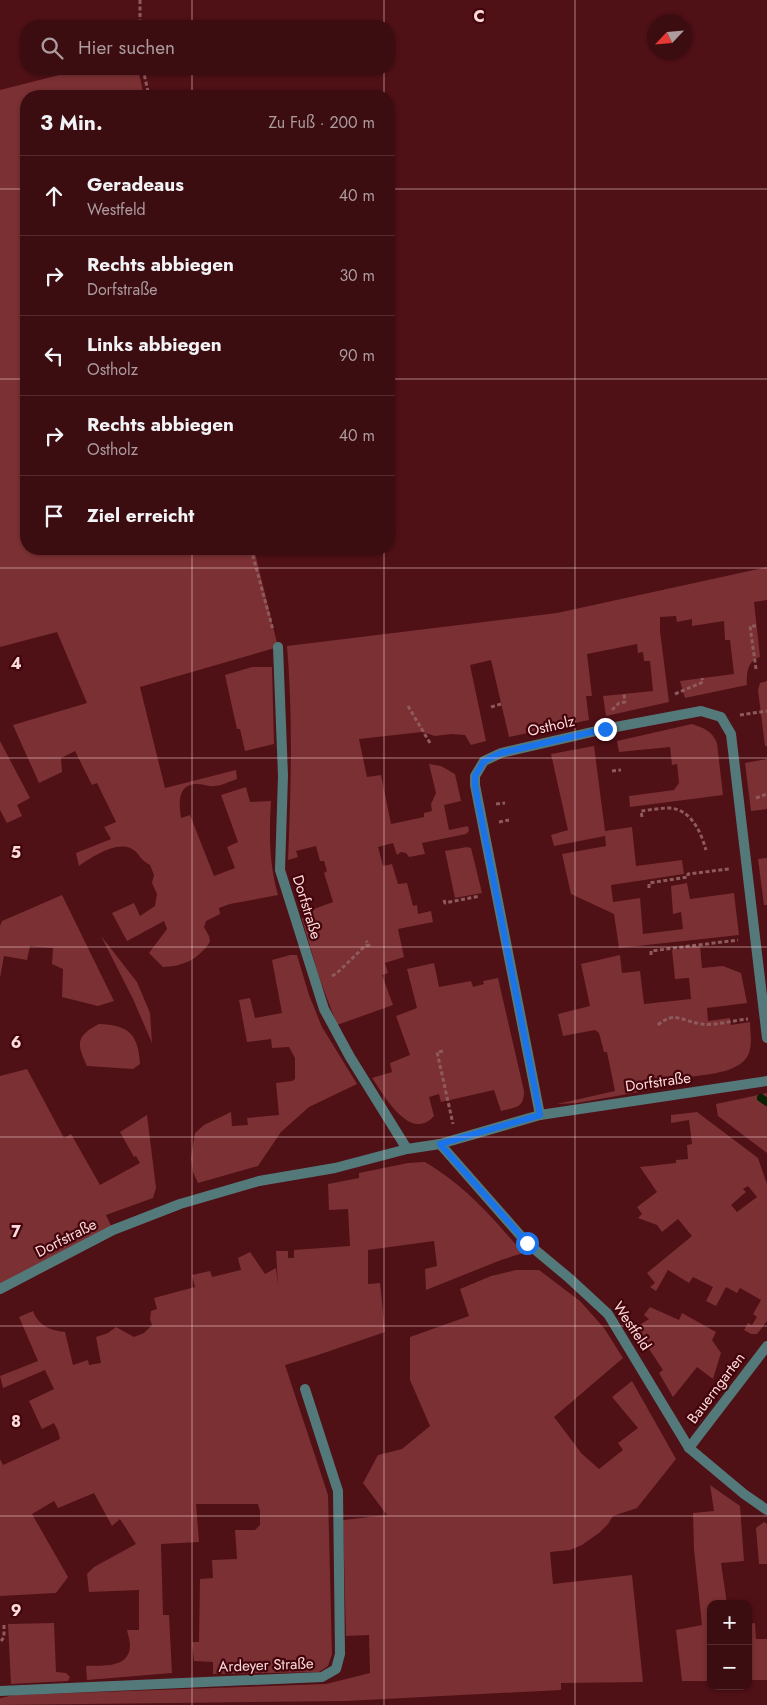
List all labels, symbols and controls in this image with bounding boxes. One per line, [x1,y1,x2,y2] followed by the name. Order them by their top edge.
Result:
[473,5,485,28] text: C
[647,15,692,60] north arrow
[20,20,395,75] search box
[38,34,66,62] icon: search
[78,34,175,61] text: Hier suchen
[40,108,103,138] text: 3 Min.
[268,111,375,134] text: Zu Fuß · 200 m
[87,171,184,198] text: Geradeaus
[40,182,68,210] icon: ahead
[339,184,375,207] text: 40 m
[87,198,146,221] text: Westfeld
[87,251,234,278] text: Rechts abbiegen
[40,262,68,290] icon: right
[339,264,375,287] text: 30 m
[87,278,157,301] text: Dorfstraße
[87,331,222,358] text: Links abbiegen
[40,342,68,370] icon: left
[339,344,375,367] text: 90 m
[87,358,138,381] text: Ostholz
[87,411,234,438] text: Rechts abbiegen
[40,422,68,450] icon: right
[339,424,375,447] text: 40 m
[87,438,138,461] text: Ostholz
[40,502,68,530] icon: arrive
[87,502,194,529] text: Ziel erreicht
[10,652,22,675] text: 4
[525,710,577,742] street label: Ostholz
[594,718,617,741] route end
[11,841,21,864] text: 5
[287,872,327,942] street label: Dorfstraße
[11,1031,21,1054] text: 6
[624,1066,692,1097] street label: Dorfstraße
[32,1213,101,1263] street label: Dorfstraße
[11,1220,21,1243] text: 7
[516,1232,539,1255] route start
[607,1297,657,1355] street label: Westfeld
[682,1348,750,1428] street label: Bauerngarten
[11,1410,21,1433] text: 8
[11,1599,21,1622] text: 9
[707,1600,752,1690] map controls
[707,1600,752,1645] button: +
[707,1645,752,1690] button: −
[218,1652,314,1678] street label: Ardeyer Straße

